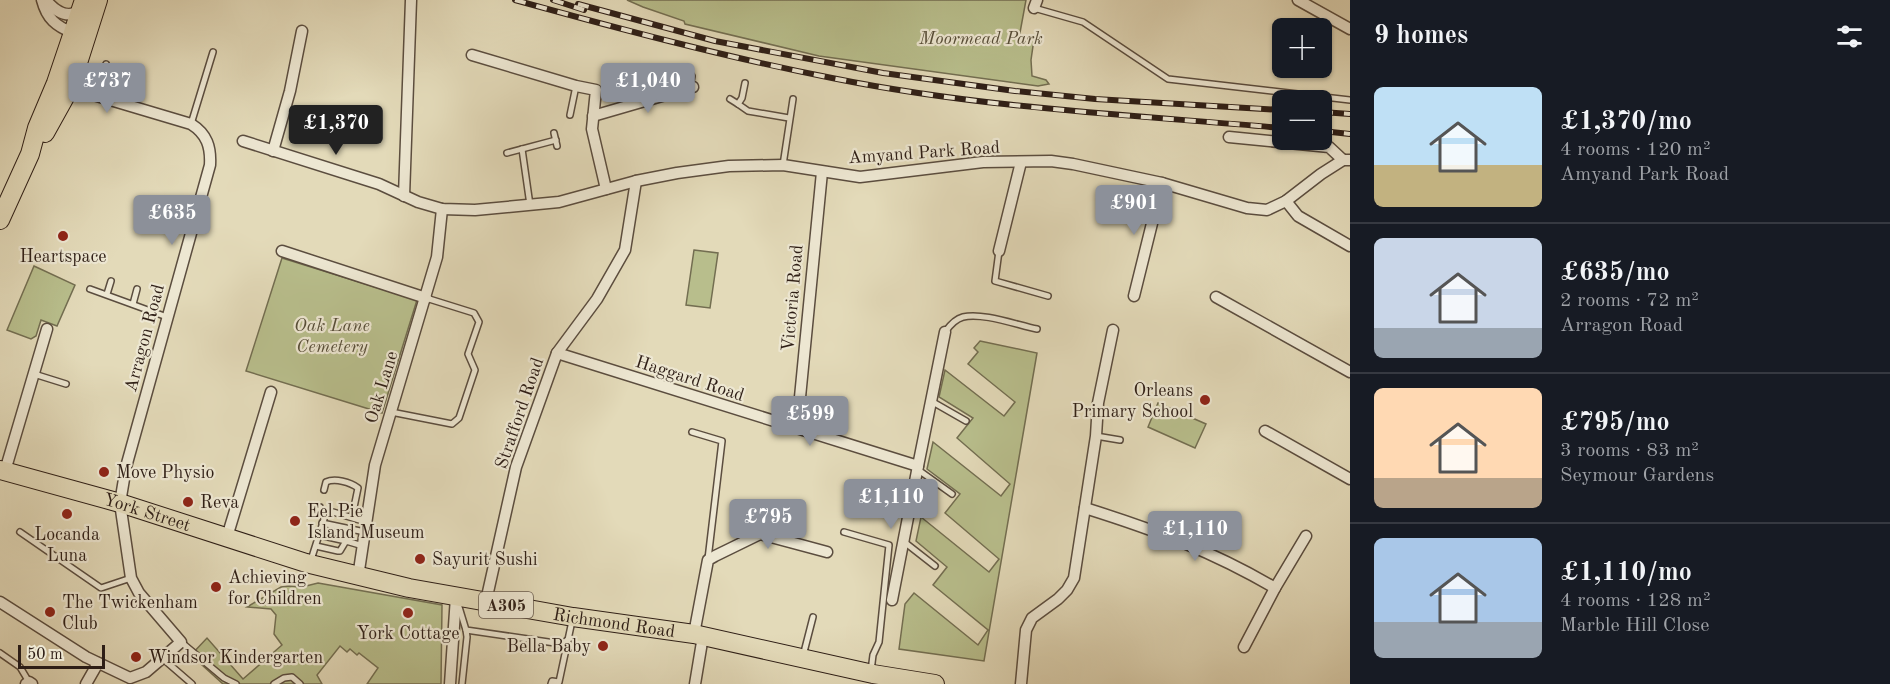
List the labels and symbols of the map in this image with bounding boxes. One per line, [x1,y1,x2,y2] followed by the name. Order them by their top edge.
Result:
[918,30,1043,48] park label: Moormead Park
[71,63,143,114] pin: £737
[599,63,697,114] pin: £1,040
[287,105,385,156] pin: £1,370
[847,139,1001,167] street label: Amyand Park Road
[1098,185,1170,236] pin: £901
[136,195,208,246] pin: £635
[56,229,70,243] marker: Heartspace
[779,244,807,352] street label: Victoria Road
[19,248,107,266] place label: Heartspace
[122,282,168,394] street label: Arragon Road
[294,317,370,356] park label: Oak Lane Cemetery
[362,349,402,426] street label: Oak Lane
[633,353,746,405] street label: Haggard Road
[492,355,547,471] street label: Strafford Road
[1072,382,1193,421] place label: Orleans Primary School
[1198,393,1212,407] marker: Orleans Primary School
[774,396,846,447] pin: £599
[116,464,214,482] place label: Move Physio
[97,465,111,479] marker: Move Physio
[842,479,940,530] pin: £1,110
[101,491,193,535] street label: York Street
[200,494,239,512] place label: Reva
[181,495,195,509] marker: Reva
[732,499,804,550] pin: £795
[307,503,425,542] place label: Eel Pie Island Museum
[60,507,74,521] marker: Locanda Luna
[1146,511,1244,562] pin: £1,110
[288,514,302,528] marker: Eel Pie Island Museum
[34,526,100,565] place label: Locanda Luna
[432,551,538,569] place label: Sayurit Sushi
[413,552,427,566] marker: Sayurit Sushi
[228,569,322,608] place label: Achieving for Children
[209,580,223,594] marker: Achieving for Children
[479,592,533,618] road number: A305
[62,594,198,633] place label: The Twickenham Club
[43,605,57,619] marker: The Twickenham Club
[401,606,415,620] marker: York Cottage
[552,606,676,641] street label: Richmond Road
[357,625,460,643] place label: York Cottage
[507,638,591,656] place label: Bella Baby
[596,639,610,653] marker: Bella Baby
[18,642,105,670] scale bar
[148,649,323,667] place label: Windsor Kindergarten
[129,650,143,664] marker: Windsor Kindergarten

